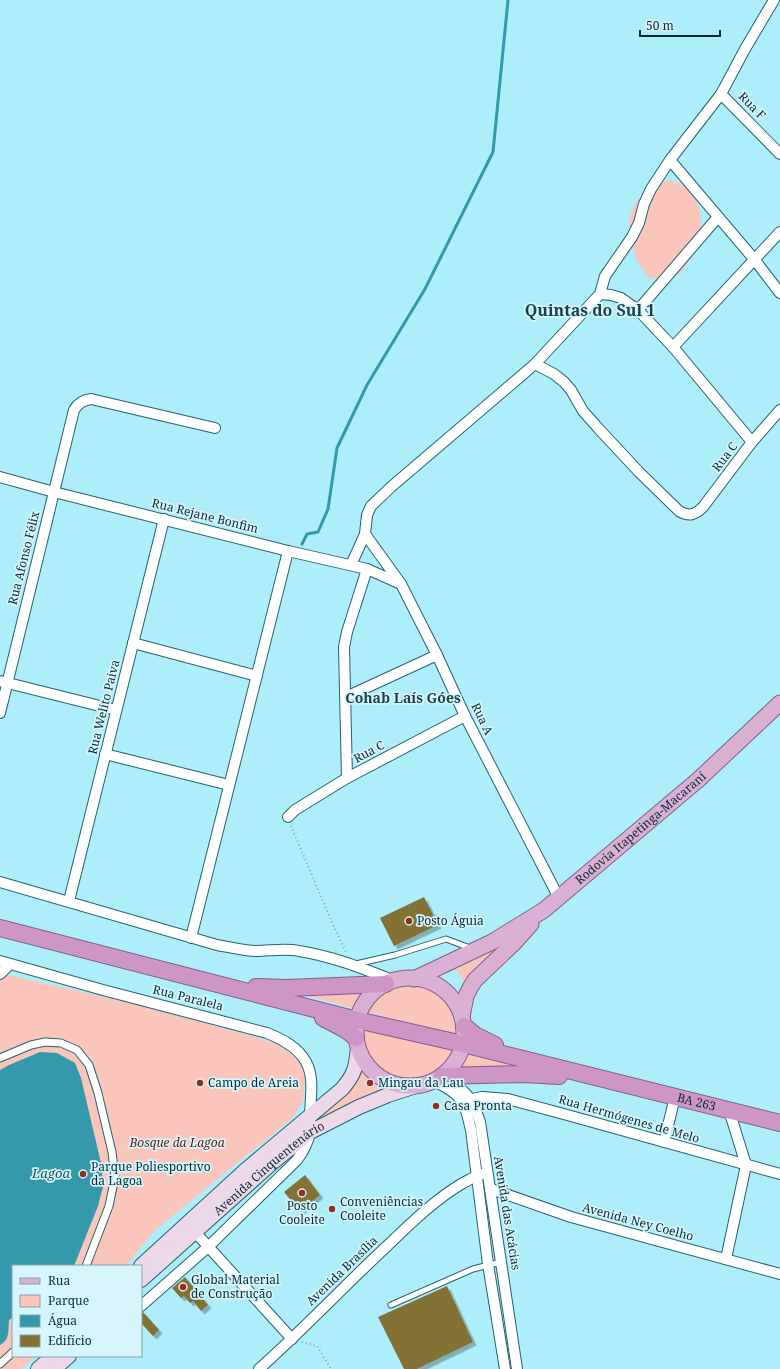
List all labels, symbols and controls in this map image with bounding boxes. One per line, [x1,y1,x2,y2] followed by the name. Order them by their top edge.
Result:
[640,12,720,38] scale bar
[646,17,674,34] text: 50 m
[735,88,770,123] street label: Rua F
[525,299,655,321] district label: Quintas do Sul 1
[708,439,741,475] street label: Rua C
[150,494,260,537] street label: Rua Rejane Bonfim
[4,509,43,606] street label: Rua Afonso Félix
[84,658,124,756] street label: Rua Welito Paiva
[345,688,461,707] district label: Cohab Laís Góes
[467,700,498,738] street label: Rua A
[350,736,387,767] street label: Rua C
[571,768,710,888] street label: Rodovia Itapetinga-Macaraní
[417,912,484,929] place label: Posto Águia
[404,916,414,926] marker: Posto Águia
[151,981,225,1015] street label: Rua Paralela
[208,1074,299,1091] place label: Campo de Areia
[378,1074,464,1091] place label: Mingau da Lau
[195,1078,205,1088] marker: Campo de Areia
[365,1078,375,1088] marker: Mingau da Lau
[675,1089,718,1115] street label: BA 263
[557,1090,702,1147] street label: Rua Hermógenes de Melo
[444,1097,512,1114] place label: Casa Pronta
[431,1101,441,1111] marker: Casa Pronta
[210,1117,327,1219] street label: Avenida Cinquentenário
[128,1134,225,1151] park label: Bosque da Lagoa
[490,1155,525,1271] street label: Avenida das Acácias
[91,1158,211,1189] place label: Parque Poliesportivo da Lagoa
[31,1164,70,1182] water label: Lagoa
[78,1169,88,1179] marker: Parque Poliesportivo da Lagoa
[297,1188,307,1198] marker: Posto Cooleite
[340,1193,423,1224] place label: Conveniências Cooleite
[279,1197,325,1228] place label: Posto Cooleite
[581,1199,696,1245] street label: Avenida Ney Coelho
[327,1204,337,1214] marker: Conveniências Cooleite
[302,1232,381,1309] street label: Avenida Brasília
[12,1265,142,1357] legend
[191,1271,280,1302] place label: Global Material de Construção
[48,1272,70,1289] text: Rua
[178,1282,188,1292] marker: Global Material de Construção
[48,1292,89,1309] text: Parque
[48,1312,77,1329] text: Água
[48,1332,92,1349] text: Edifício

